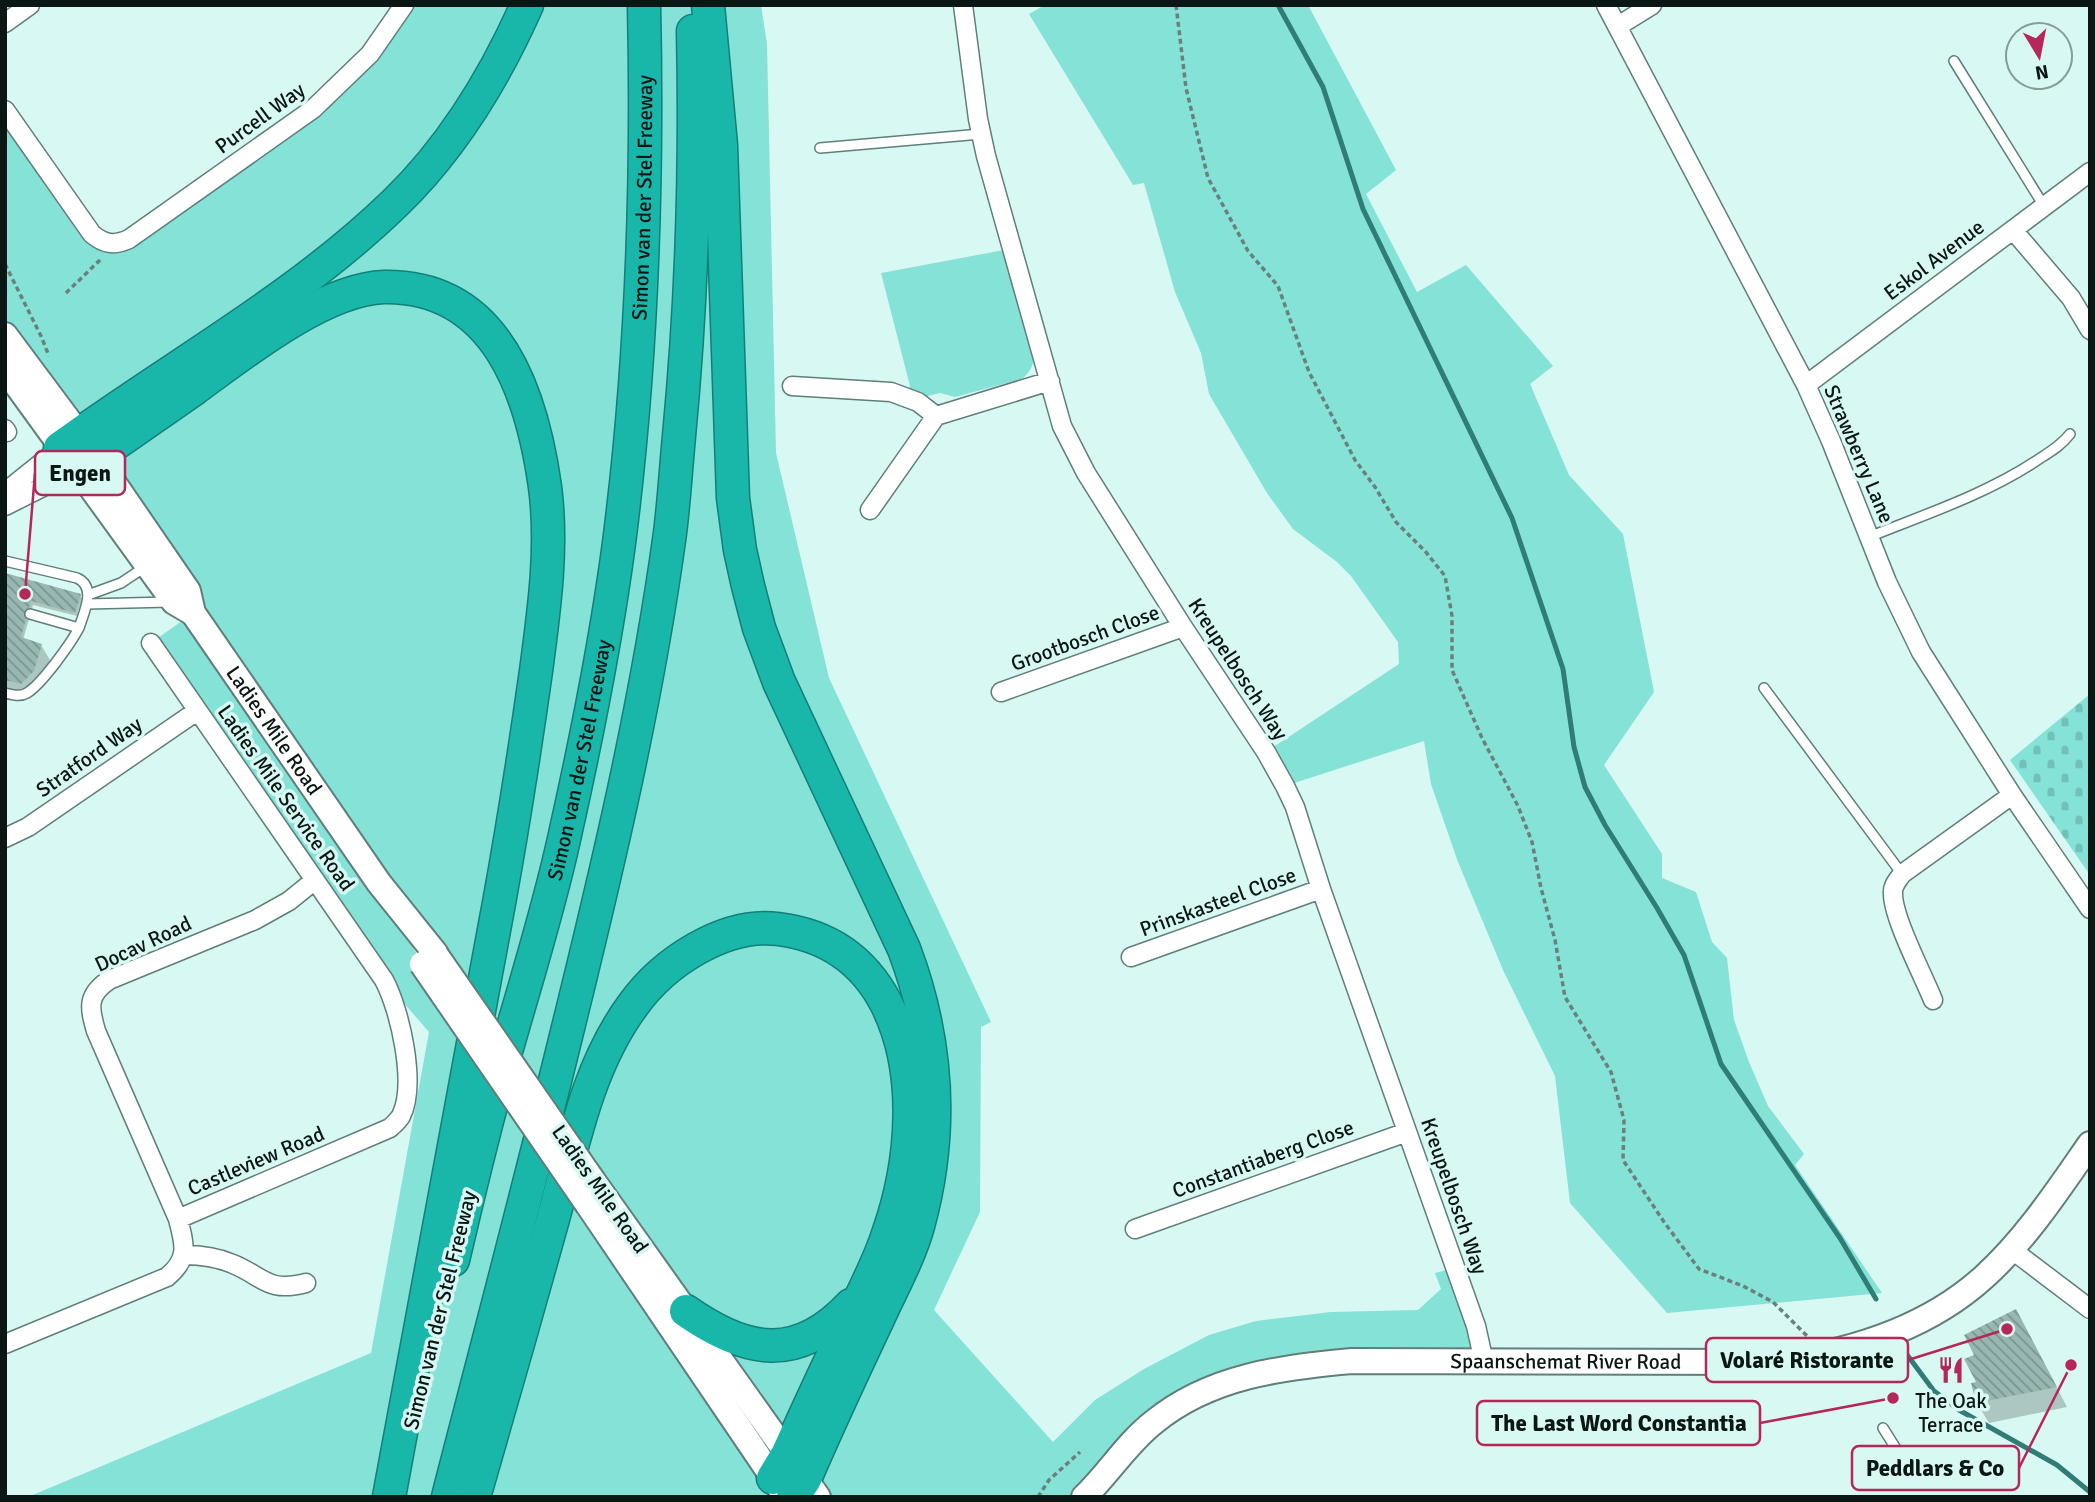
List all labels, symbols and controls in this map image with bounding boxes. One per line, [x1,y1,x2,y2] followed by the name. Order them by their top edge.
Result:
[2004,21,2074,91] north arrow
[2033,59,2050,85] text: N
[626,75,658,321] street label: Simon van der Stel Freeway
[210,77,310,159] street label: Purcell Way
[1879,214,1989,306] street label: Eskol Avenue
[1818,381,1900,527] street label: Strawberry Lane
[35,451,125,495] callout: Engen
[49,459,111,488] text: Engen
[1182,593,1294,745] street label: Kreupelbosch Way
[1007,599,1163,677] street label: Grootbosch Close
[542,637,617,883] street label: Simon van der Stel Freeway
[220,661,328,800] street label: Ladies Mile Road
[212,700,360,896] street label: Ladies Mile Service Road
[31,711,147,803] street label: Stratford Way
[1136,862,1300,942] street label: Prinskasteel Close
[90,910,196,978] street label: Docav Road
[1169,1114,1357,1204] street label: Constantiaberg Close
[1415,1114,1493,1278] street label: Kreupelbosch Way
[546,1120,654,1258] street label: Ladies Mile Road
[184,1121,328,1201] street label: Castleview Road
[398,1188,482,1432] street label: Simon van der Stel Freeway
[1706,1338,1908,1382] callout: Volaré Ristorante
[1720,1346,1894,1375] text: Volaré Ristorante
[1450,1348,1681,1375] street label: Spaanschemat River Road
[1936,1355,1966,1385] restaurant icon: The Oak Terrace
[1915,1388,1987,1438] place label: The Oak Terrace
[1477,1401,1760,1445] callout: The Last Word Constantia
[1491,1409,1747,1438] text: The Last Word Constantia
[1852,1446,2019,1490] callout: Peddlars & Co
[1866,1454,2004,1483] text: Peddlars & Co

